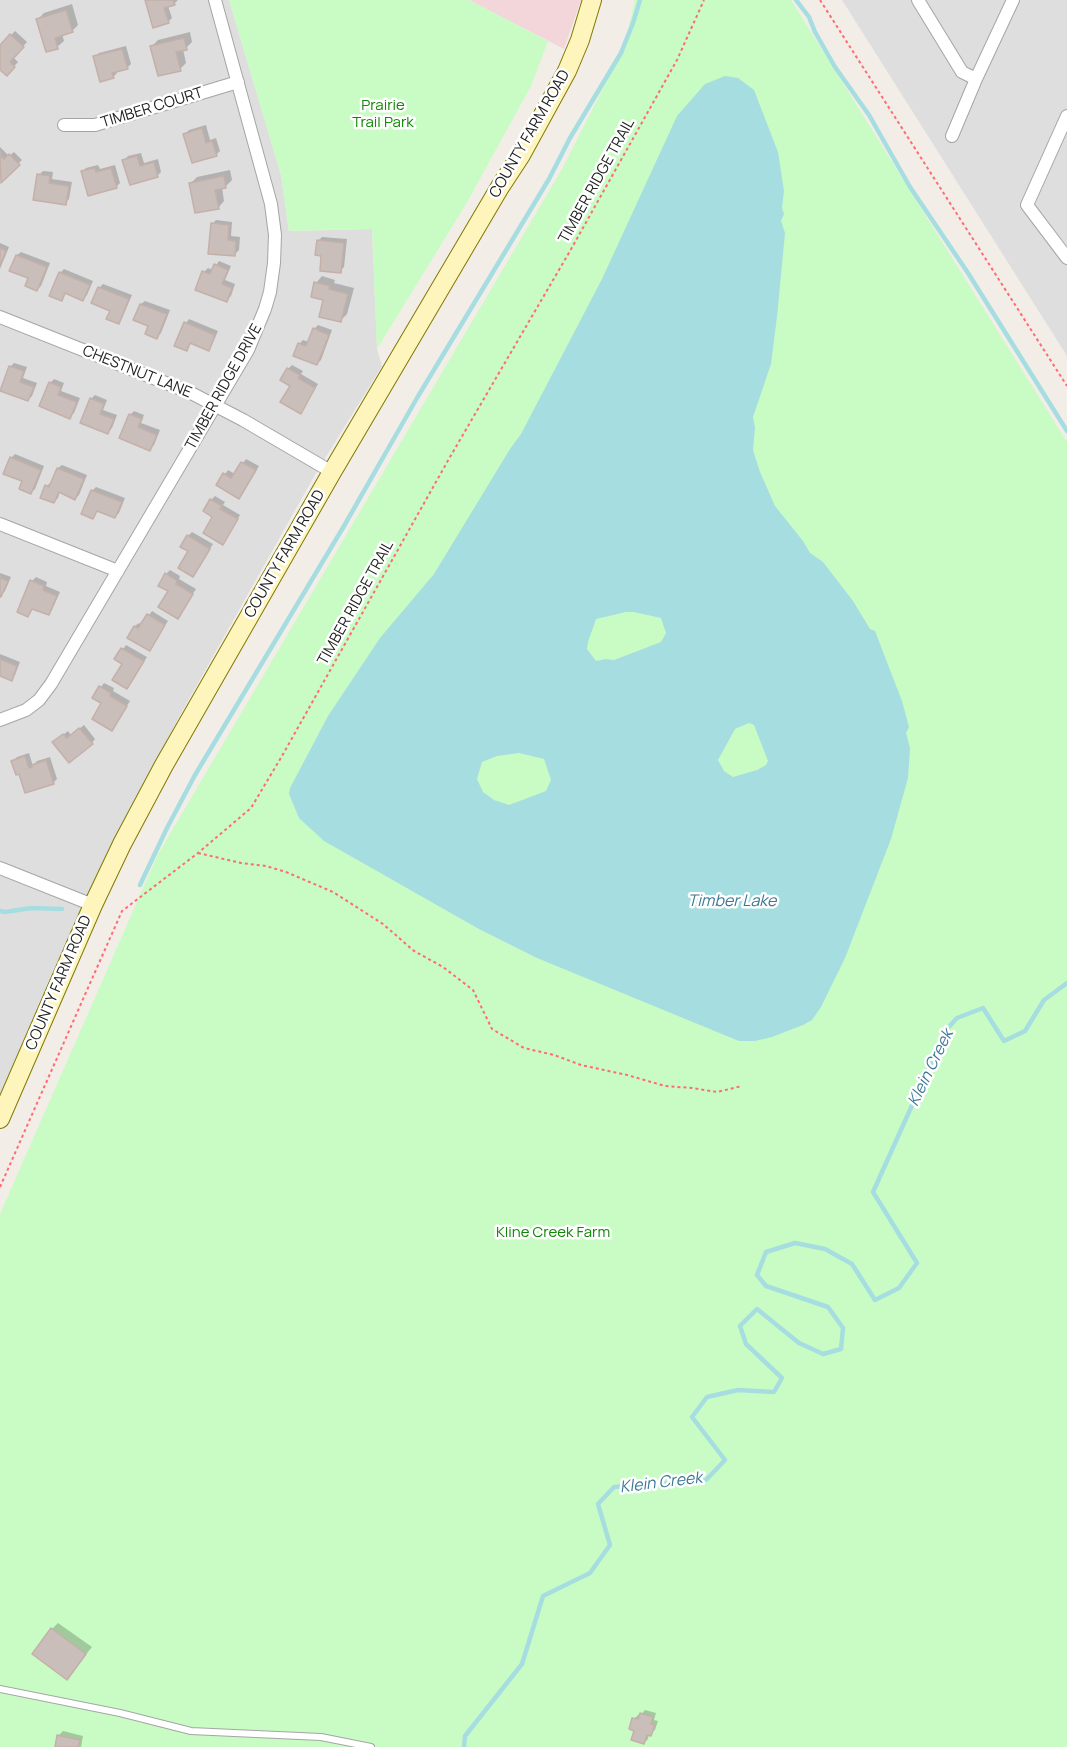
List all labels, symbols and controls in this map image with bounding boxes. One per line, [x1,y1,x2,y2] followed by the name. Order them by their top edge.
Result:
[486,67,574,201] street label: COUNTY FARM ROAD
[99,84,205,132] street label: TIMBER COURT
[352,97,414,132] park label: Prairie Trail Park
[555,116,639,246] street label: TIMBER RIDGE TRAIL
[182,321,266,453] street label: TIMBER RIDGE DRIVE
[80,342,194,402] street label: CHESTNUT LANE
[241,487,329,621] street label: COUNTY FARM ROAD
[314,538,398,668] street label: TIMBER RIDGE TRAIL
[688,892,776,912] water label: Timber Lake
[22,913,96,1053] street label: COUNTY FARM ROAD
[904,1027,958,1109] water label: Klein Creek
[496,1224,610,1242] park label: Kline Creek Farm
[619,1468,703,1498] water label: Klein Creek

